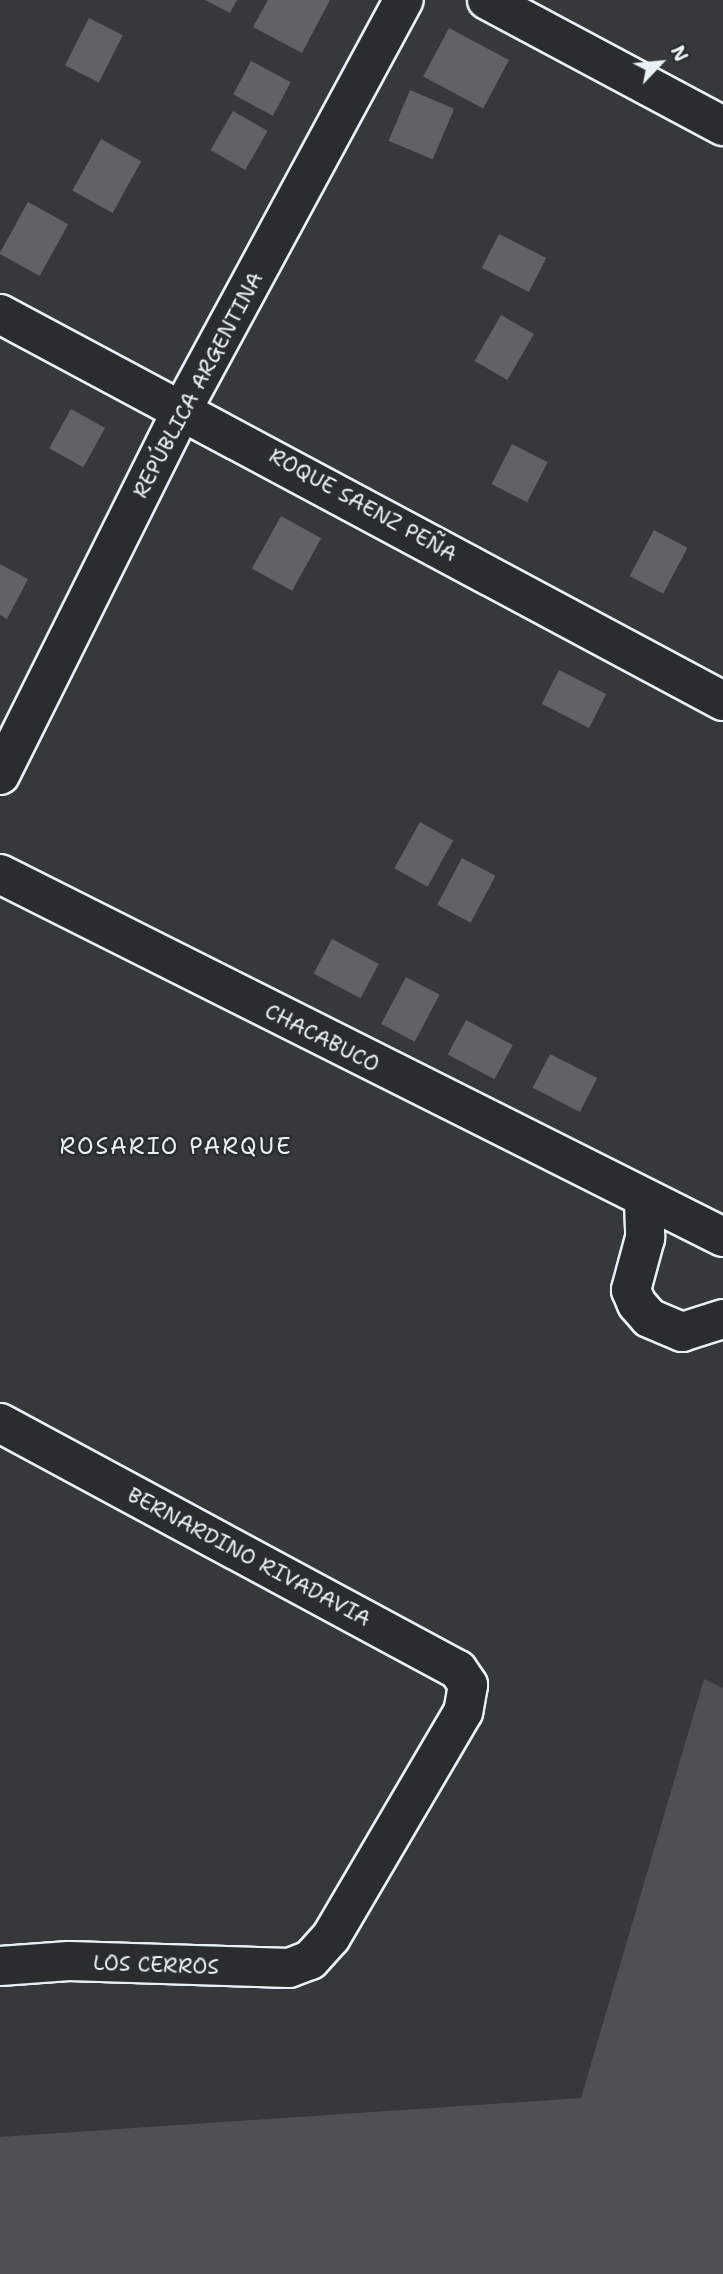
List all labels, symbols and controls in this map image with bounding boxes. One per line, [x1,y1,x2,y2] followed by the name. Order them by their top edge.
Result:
[625,28,695,98] north arrow
[665,41,694,66] text: N
[128,268,268,502] street label: REPÚBLICA ARGENTINA
[265,443,461,567] street label: ROQUE SAENZ PEÑA
[261,998,383,1078] street label: CHACABUCO
[61,1132,291,1160] district label: ROSARIO PARQUE
[123,1482,375,1632] street label: BERNARDINO RIVADAVIA
[93,1950,219,1980] street label: LOS CERROS

